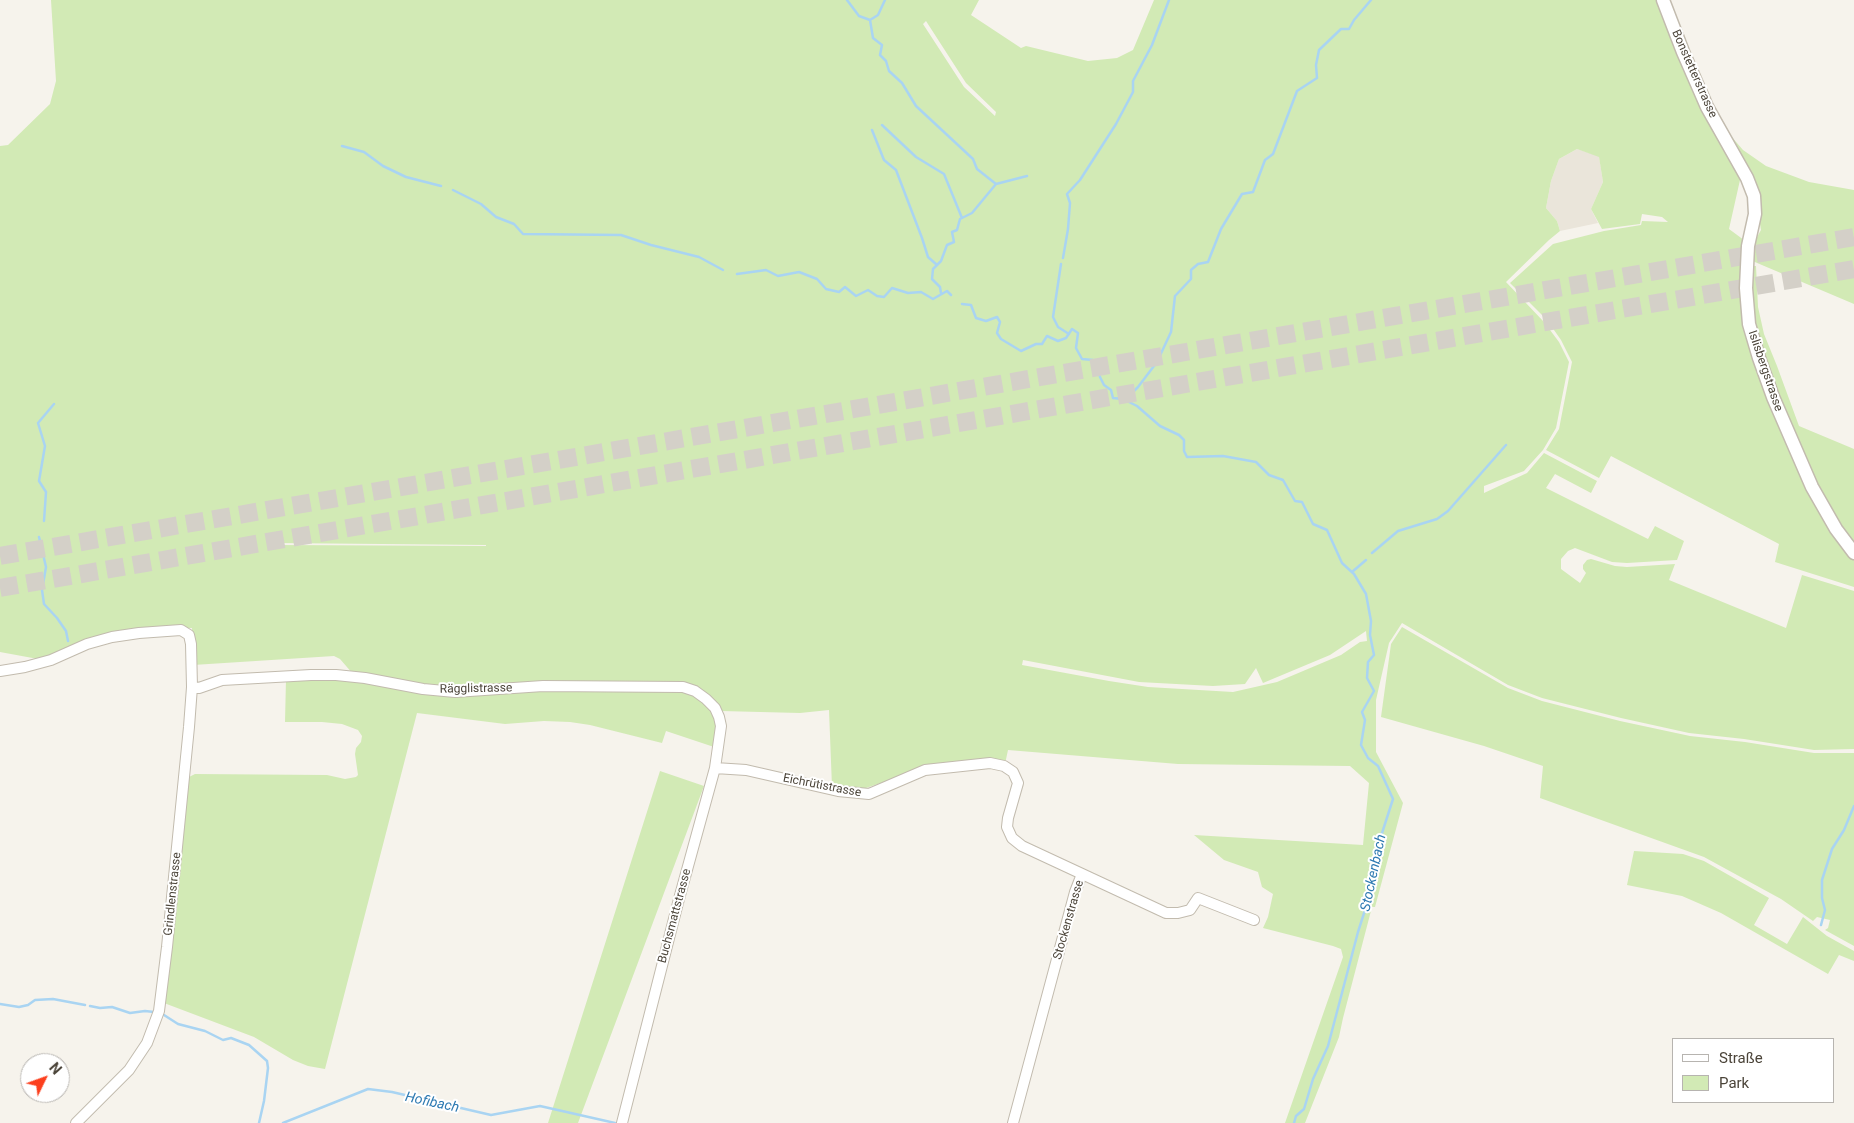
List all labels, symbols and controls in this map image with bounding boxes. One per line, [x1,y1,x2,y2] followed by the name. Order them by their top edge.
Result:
[1668,28,1720,120] street label: Bonstetterstrasse
[1744,329,1786,413] street label: Islisbergstrasse
[440,681,512,697] street label: Rägglistrasse
[782,771,862,801] street label: Eichrütistrasse
[1358,833,1390,913] water label: Stockenbach
[161,852,185,936] street label: Grindlenstrasse
[655,867,695,965] street label: Buchsmattstrasse
[1051,878,1087,962] street label: Stockenstrasse
[1672,1038,1834,1103] legend
[1719,1049,1763,1067] text: Straße
[20,1053,70,1103] north arrow
[46,1060,65,1078] text: N
[1719,1074,1749,1092] text: Park
[404,1089,460,1117] water label: Hofibach

